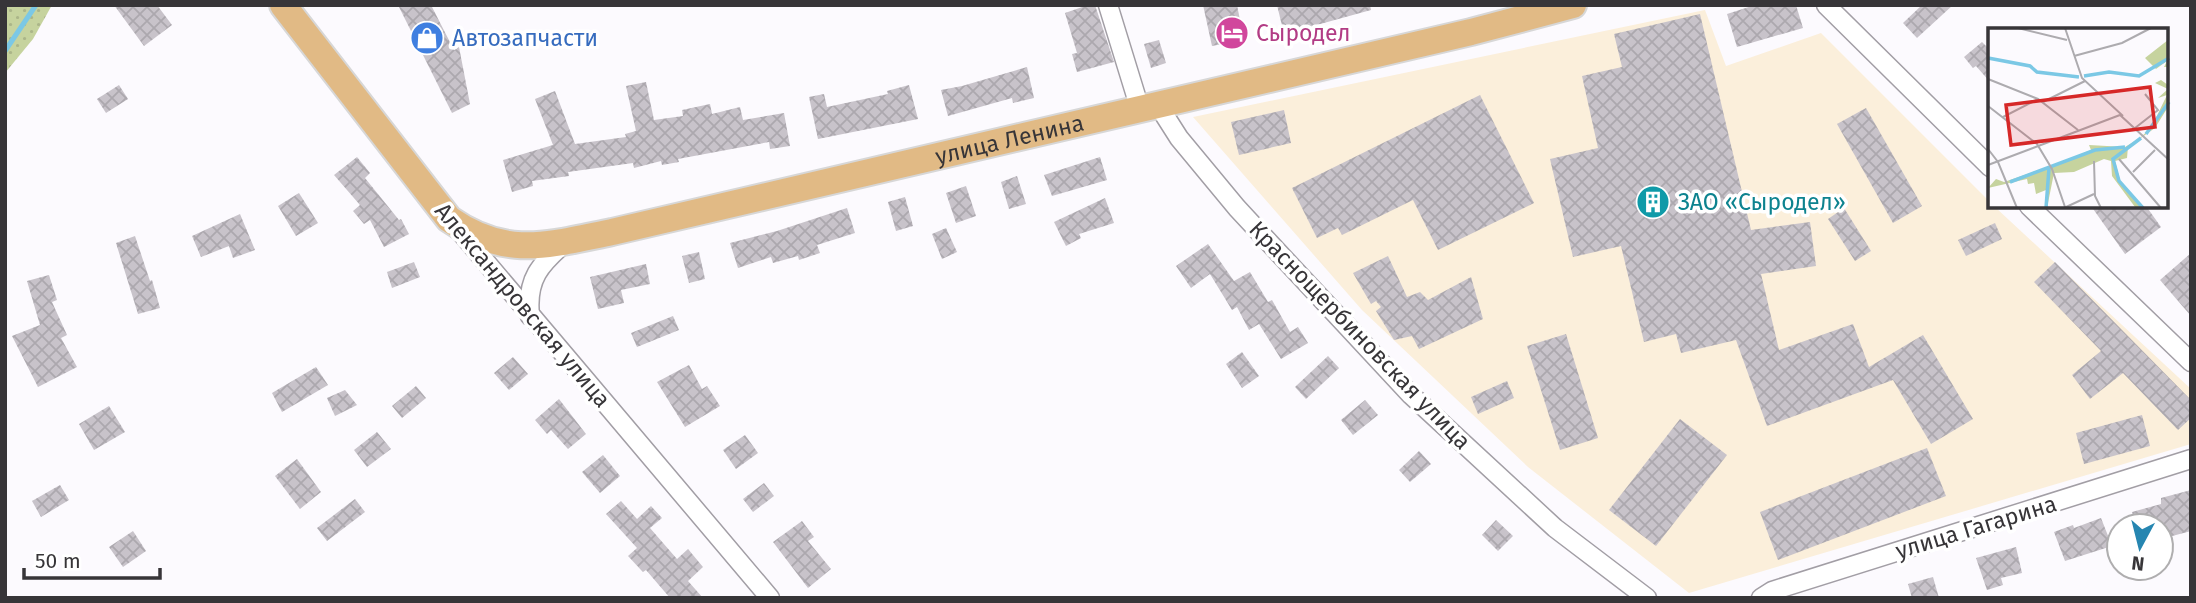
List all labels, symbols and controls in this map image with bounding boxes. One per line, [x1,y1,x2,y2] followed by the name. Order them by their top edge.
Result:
[1213,14,1251,52] hotel icon: Сыродел
[408,19,446,57] shop icon: Автозапчасти
[1256,19,1351,47] place label: Сыродел
[452,24,598,52] place label: Автозапчасти
[1988,28,2168,208] inset map
[933,109,1087,170] street label: улица Ленина
[1634,183,1672,221] building icon: ЗАО «Сыродел»
[1678,188,1846,216] place label: ЗАО «Сыродел»
[429,197,617,413] street label: Александровская улица
[1243,215,1477,455] street label: Краснощербиновская улица
[1892,489,2060,565] street label: улица Гагарина
[2105,512,2175,582] north arrow
[24,536,161,580] scale bar
[35,548,81,574] text: 50 m
[2130,551,2146,576] text: N

